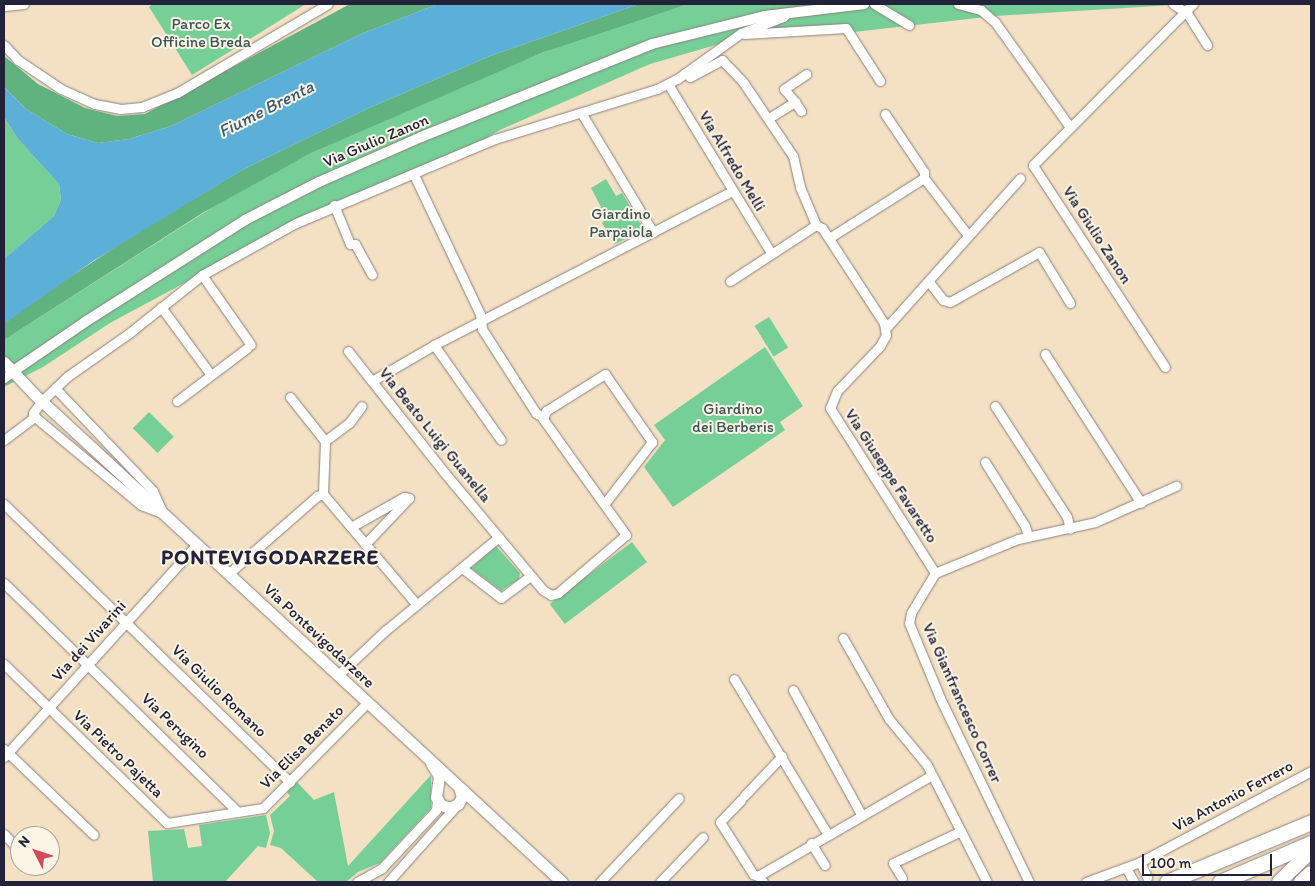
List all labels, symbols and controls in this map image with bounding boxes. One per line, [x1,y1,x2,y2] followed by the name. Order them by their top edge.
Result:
[151,14,251,52] park label: Parco Ex Officine Breda
[215,76,317,142] water label: Fiume Brenta
[694,107,770,215] street label: Via Alfredo Melli
[321,110,431,172] street label: Via Giulio Zanon
[1058,183,1136,287] street label: Via Giulio Zanon
[589,204,653,242] park label: Giardino Parpaiola
[375,364,495,506] street label: Via Beato Luigi Guanella
[692,399,774,437] park label: Giardino dei Berberis
[841,405,941,547] street label: Via Giuseppe Favaretto
[159,544,381,570] district label: PONTEVIGODARZERE
[260,580,378,692] street label: Via Pontevigodarzere
[48,597,130,685] street label: Via dei Vivarini
[918,620,1006,786] street label: Via Gianfrancesco Correr
[167,641,271,741] street label: Via Giulio Romano
[137,689,213,763] street label: Via Perugino
[256,701,348,793] street label: Via Elisa Benato
[69,706,167,802] street label: Via Pietro Pajetta
[1170,756,1296,836] street label: Via Antonio Ferrero
[10,826,60,876] north arrow
[15,832,34,851] text: N
[1145,844,1275,876] scale bar
[1150,854,1191,872] text: 100 m

